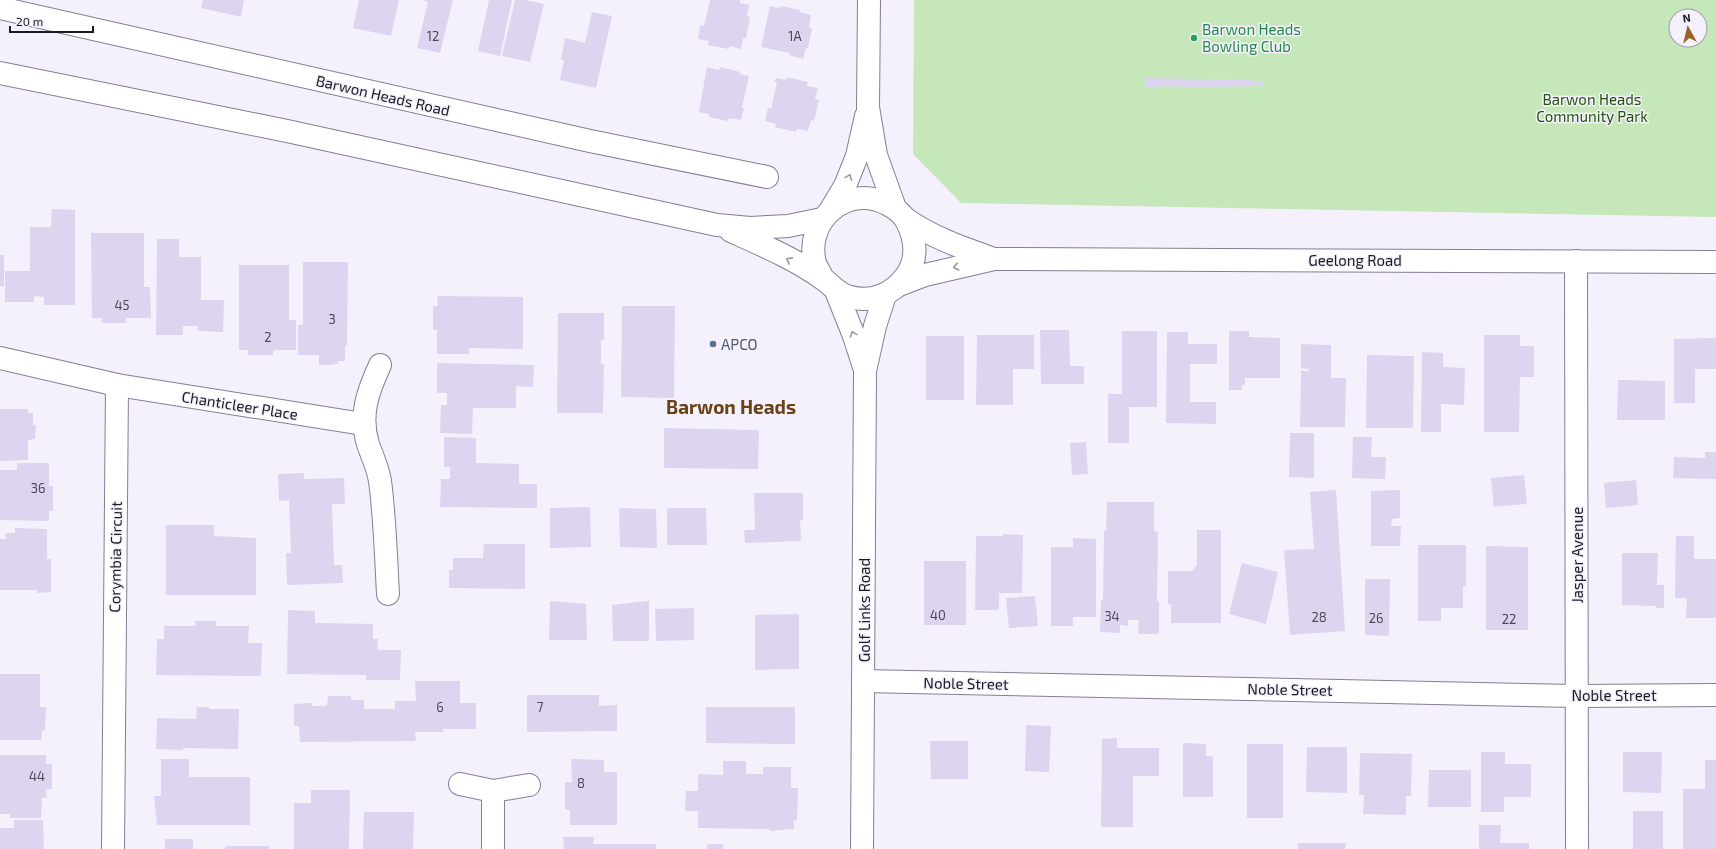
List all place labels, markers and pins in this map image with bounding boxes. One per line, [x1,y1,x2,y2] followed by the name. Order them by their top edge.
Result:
[1202,20,1301,55] place label: Barwon Heads Bowling Club
[1189,33,1199,43] marker: Barwon Heads Bowling Club
[721,335,758,353] place label: APCO
[708,339,718,349] marker: APCO

